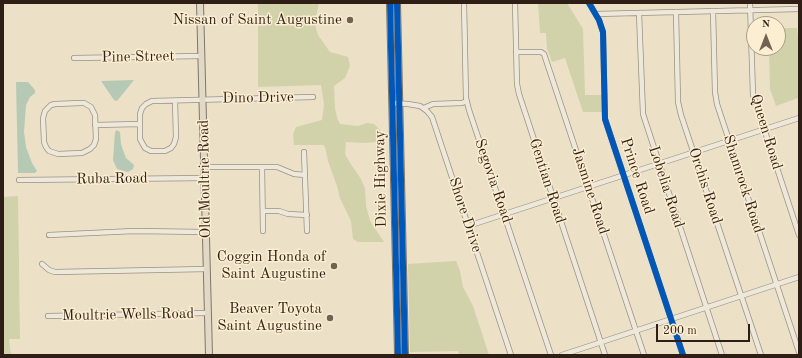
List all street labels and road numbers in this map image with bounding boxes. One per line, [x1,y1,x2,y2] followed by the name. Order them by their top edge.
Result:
[101,47,175,67] street label: Pine Street
[222,88,294,108] street label: Dino Drive
[746,92,786,172] street label: Queen Road
[195,120,215,238] street label: Old Moultrie Road
[371,130,391,228] street label: Dixie Highway
[719,133,767,235] street label: Shamrock Road
[616,135,658,217] street label: Prince Road
[470,136,516,226] street label: Segovia Road
[525,136,569,226] street label: Gentian Road
[644,144,688,230] street label: Lobelia Road
[567,145,613,237] street label: Jasmine Road
[684,145,726,227] street label: Orchis Road
[76,169,148,189] street label: Ruba Road
[444,175,486,255] street label: Shore Drive
[62,305,194,325] street label: Moultrie Wells Road

